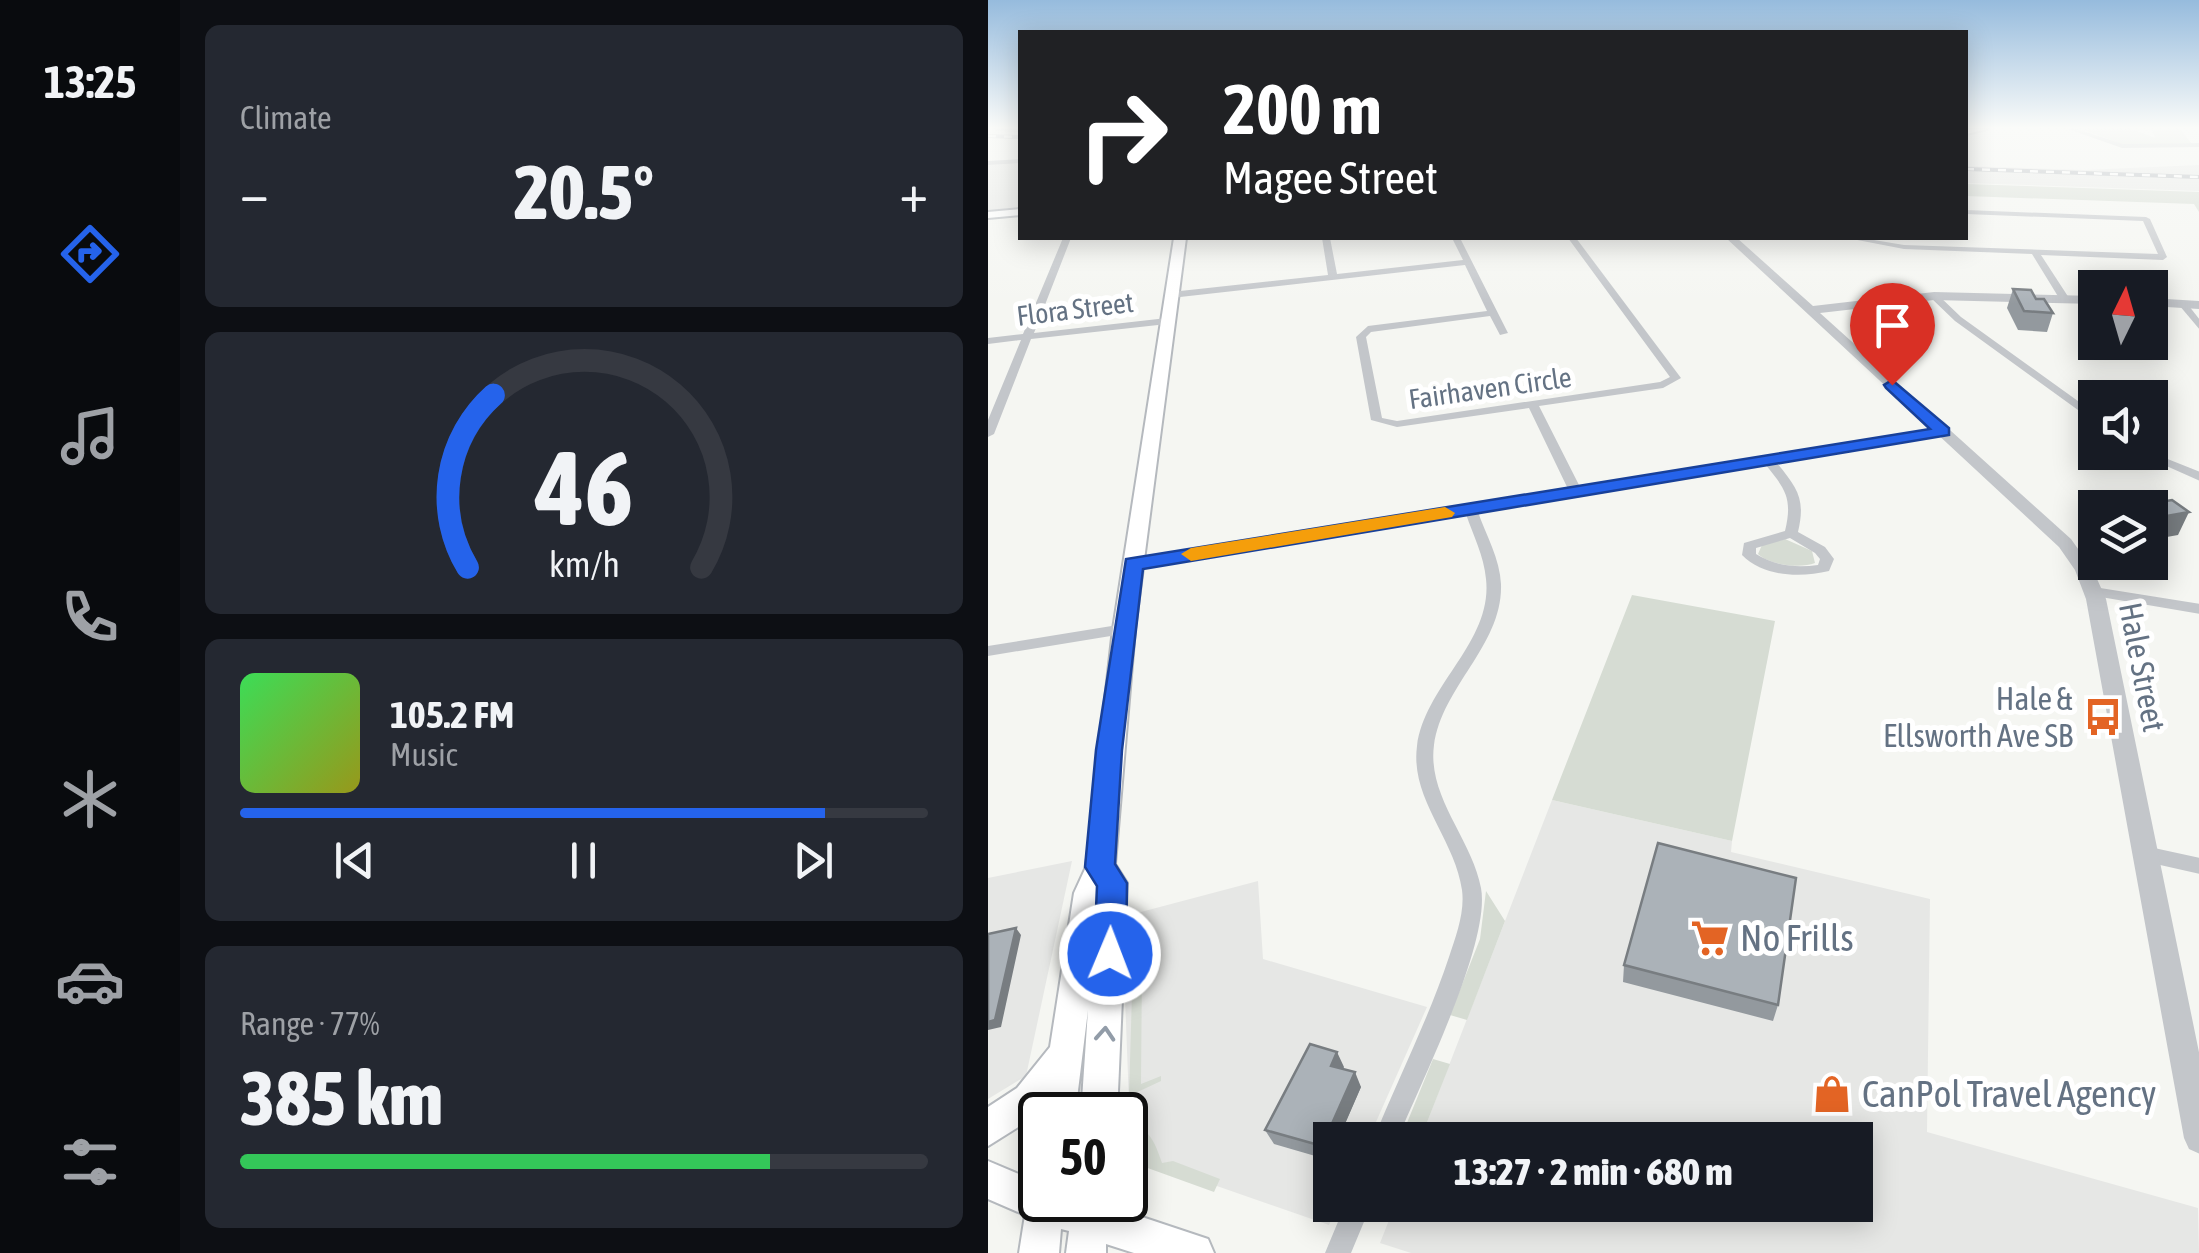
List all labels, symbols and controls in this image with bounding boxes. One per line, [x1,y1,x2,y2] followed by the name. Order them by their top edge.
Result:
[44,56,136,108] text: 13:25
[1223,69,1382,149] text: 200 m
[1058,70,1188,200] icon: right
[240,99,332,136] text: Climate
[514,149,654,235] text: 20.5°
[1223,152,1438,204] text: Magee Street
[240,161,269,224] text: −
[899,161,928,224] text: +
[55,219,125,289] icon: directions
[2078,270,2168,360] north arrow
[2078,270,2168,580] map controls
[1850,283,1935,386] pin
[1015,286,1135,332] street label: Flora Street
[1865,298,1920,353] icon: arrive
[1407,361,1573,415] street label: Fairhaven Circle
[2078,380,2168,470] button: sound
[55,401,125,471] icon: music
[534,428,633,547] text: 46
[2078,490,2168,580] button: layers
[549,544,619,585] text: km/h
[55,582,125,652] icon: phone
[2112,599,2173,735] street label: Hale Street
[1883,680,2073,754] place label: Hale & Ellsworth Ave SB
[390,693,514,736] text: 105.2 FM
[2082,696,2124,738] bus stop icon: Hale & Ellsworth Ave SB
[390,736,457,773] text: Music
[55,764,125,834] icon: climate
[327,833,382,888] icon: previous
[556,833,611,888] icon: pause
[786,833,841,888] icon: next
[1058,902,1162,1006] position arrow
[1740,916,1854,959] place label: No Frills
[1689,917,1731,959] supermarket icon: No Frills
[55,946,125,1016] icon: car
[240,1005,380,1042] text: Range · 77%
[1093,1026,1115,1042] one-way arrow
[240,1055,443,1141] text: 385 km
[1862,1072,2157,1115] place label: CanPol Travel Agency
[1811,1073,1853,1115] shop icon: CanPol Travel Agency
[1018,1092,1148,1222] speed limit sign: 50
[55,1127,125,1197] icon: filters
[1453,1150,1733,1193] text: 13:27 · 2 min · 680 m

